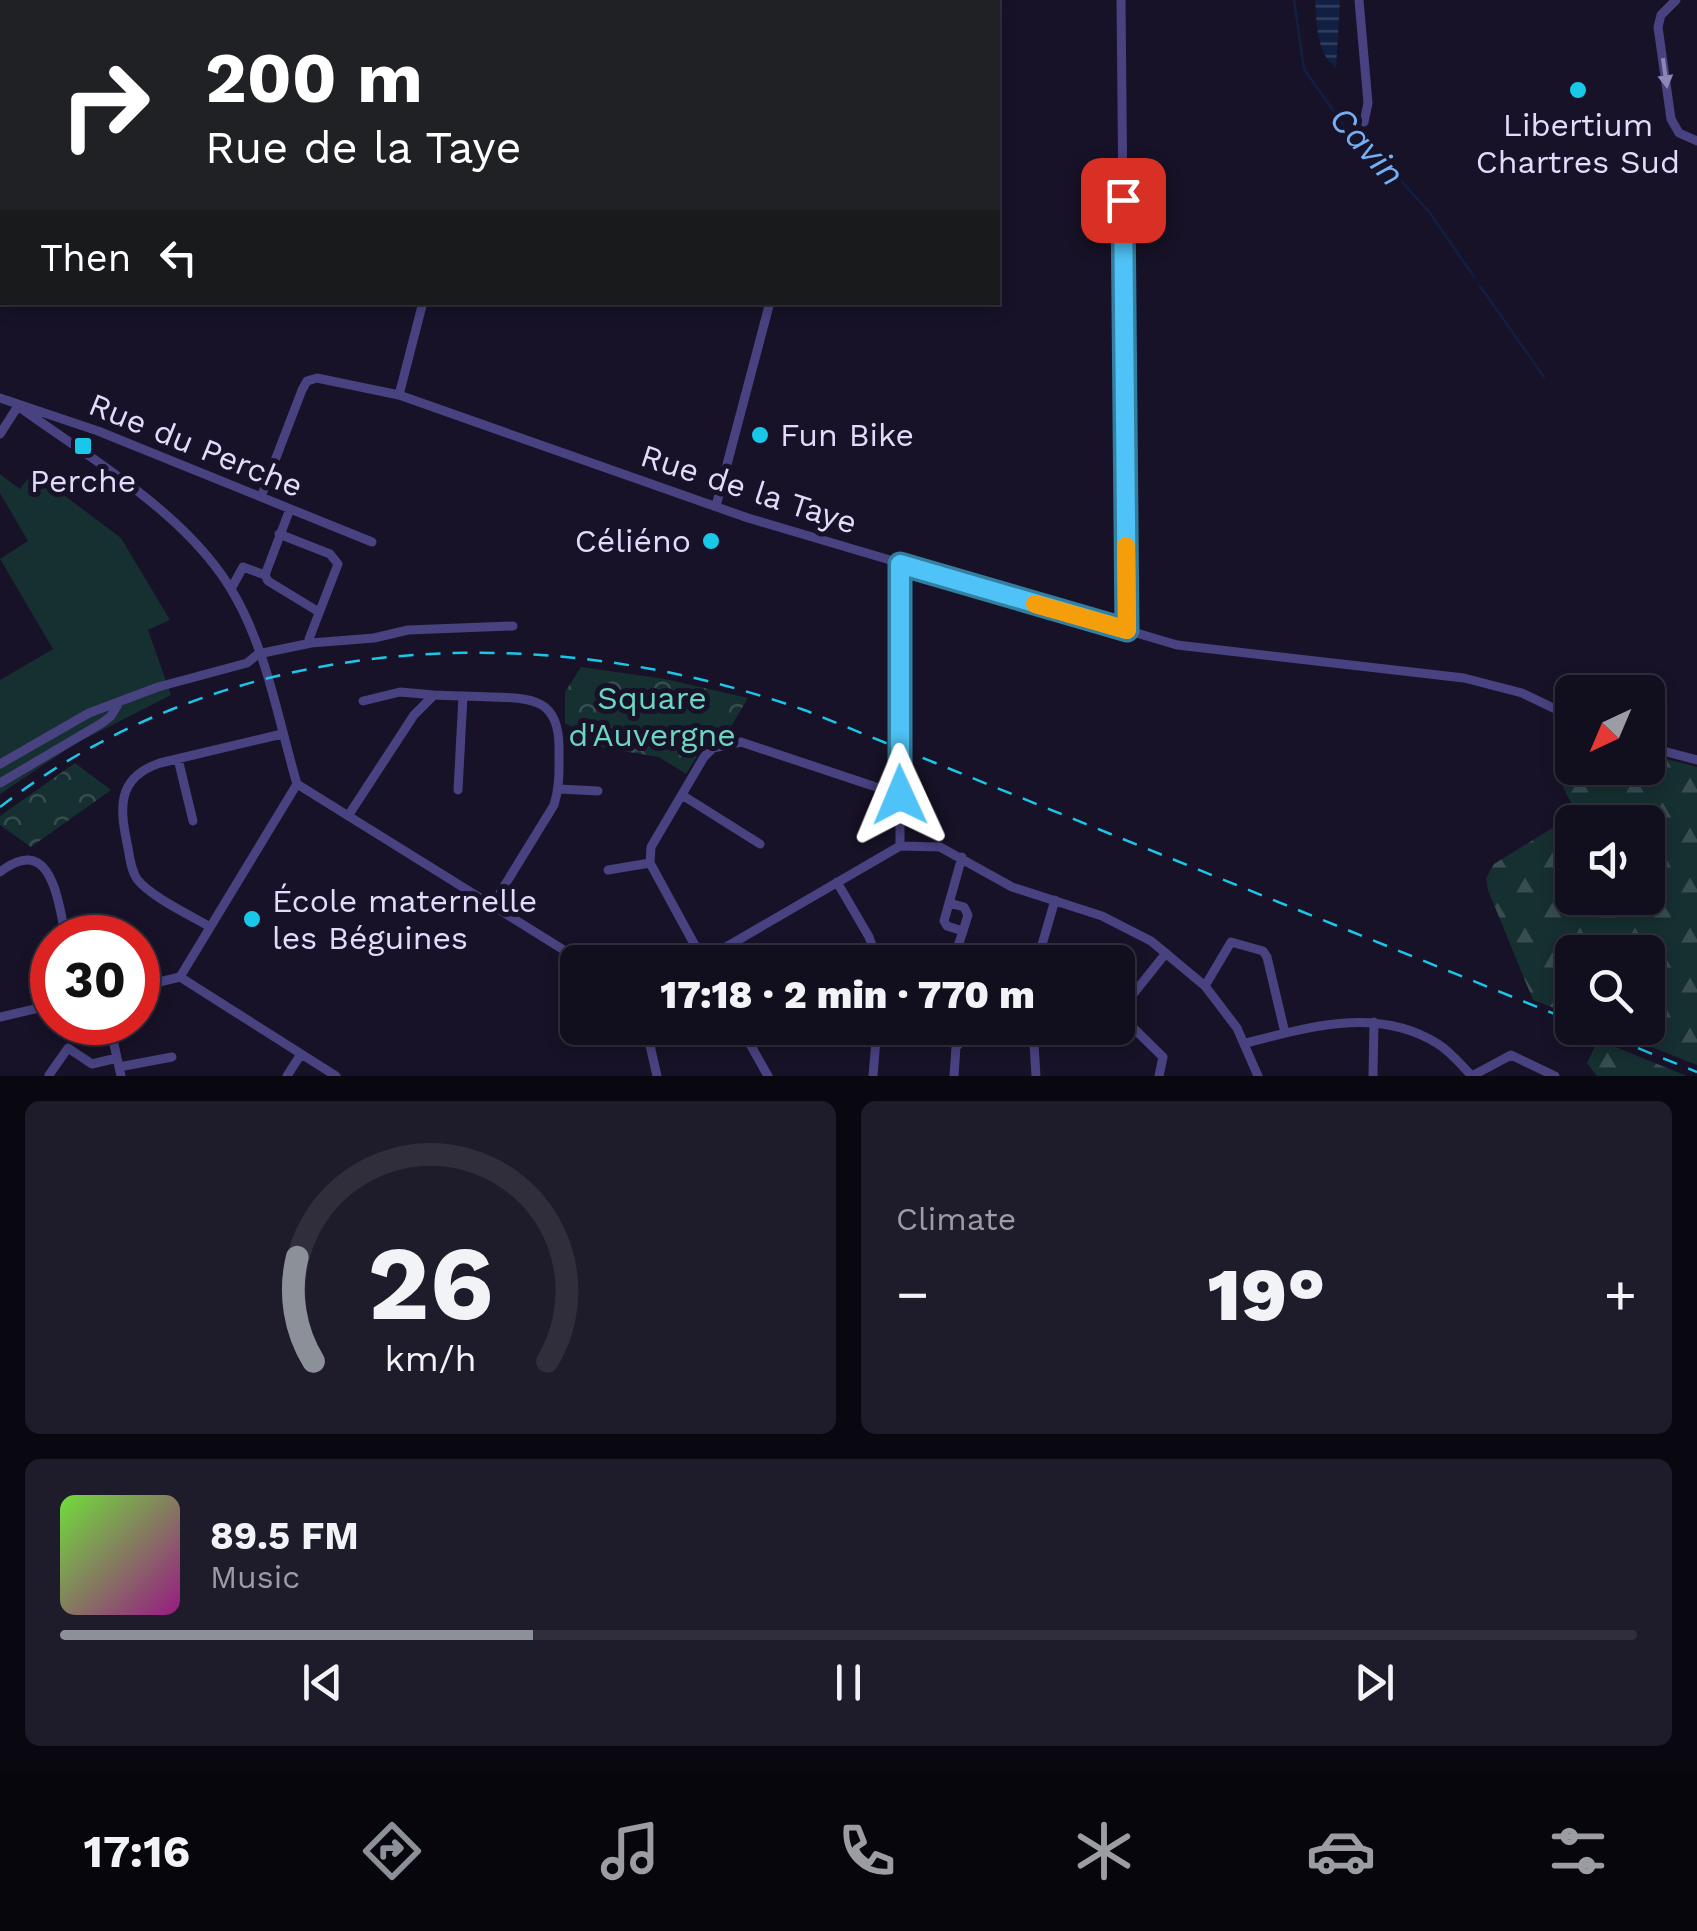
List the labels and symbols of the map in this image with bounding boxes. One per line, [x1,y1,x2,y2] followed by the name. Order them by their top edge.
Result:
[1657,58,1673,90] one-way arrow
[1567,79,1589,101] marker: Libertium Chartres Sud
[1321,98,1413,194] water label: Cavin
[1476,106,1680,181] place label: Libertium Chartres Sud
[1081,158,1166,243] pin
[83,385,309,505] street label: Rue du Perche
[780,416,914,454] place label: Fun Bike
[749,424,771,446] marker: Fun Bike
[72,435,94,457] marker: Perche
[636,436,862,542] street label: Rue de la Taye
[30,462,136,500] place label: Perche
[575,522,691,560] place label: Céliéno
[700,530,722,552] marker: Céliéno
[1555,675,1665,785] north arrow
[568,679,736,754] park label: Square d'Auvergne
[848,743,952,847] position arrow
[272,882,537,957] place label: École maternelle les Béguines
[241,908,263,930] marker: École maternelle les Béguines
[30,915,160,1045] speed limit sign: 30

